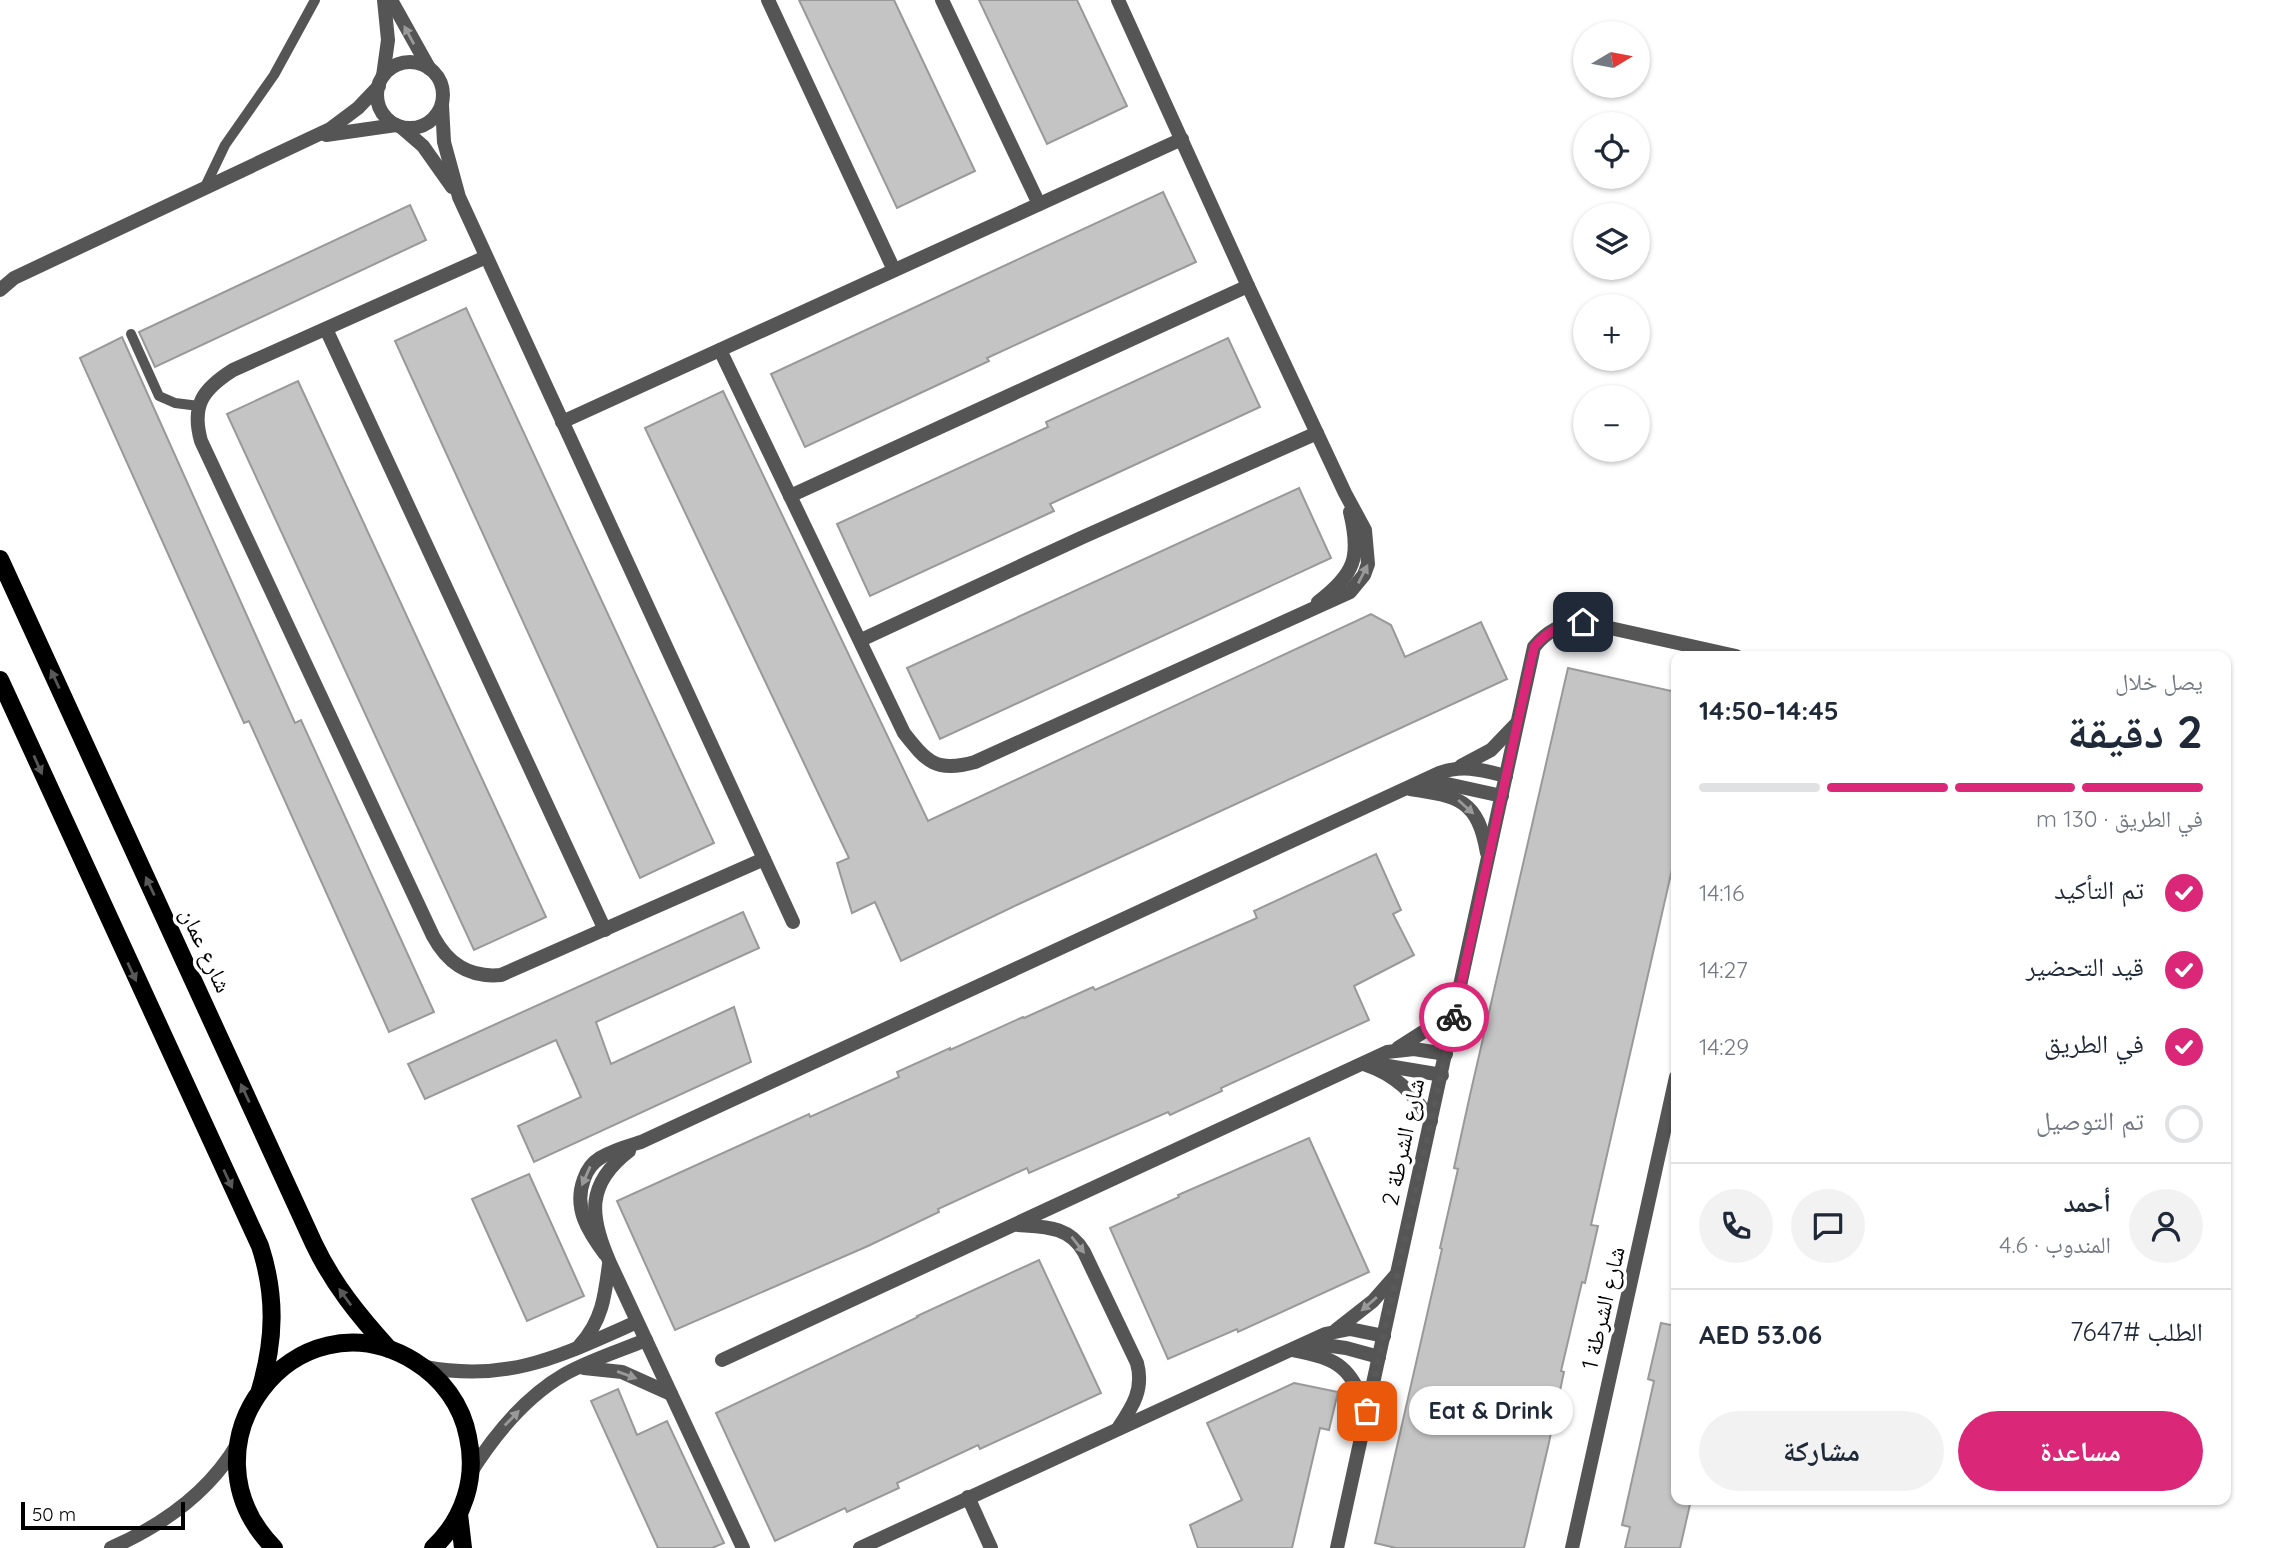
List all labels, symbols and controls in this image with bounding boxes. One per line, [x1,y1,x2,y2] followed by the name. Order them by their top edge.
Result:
[1573,21,1650,98] north arrow
[1573,21,1650,462] map controls
[403,25,415,44] one-way arrow
[1573,112,1650,189] button: locate
[1573,203,1650,280] button: layers
[1573,294,1650,371] button: +
[1573,385,1650,462] button: −
[1356,564,1368,584] one-way arrow
[1553,592,1613,652] pin
[1564,603,1602,641] icon: home
[2115,667,2203,696] text: يصل خلال
[49,669,60,690] one-way arrow
[1699,694,1839,727] text: 14:45–14:50
[2067,702,2203,760] text: 2 دقيقة
[32,755,44,775] one-way arrow
[1457,799,1475,815] one-way arrow
[2036,804,2203,833] text: في الطريق · 130 m
[2054,873,2144,906] text: تم التأكيد
[2165,874,2203,912] icon: check
[144,876,156,896] one-way arrow
[1699,878,1744,907] text: 14:16
[173,903,239,997] street label: شارع عمان
[2026,950,2144,983] text: قيد التحضير
[2165,951,2203,989] icon: check
[1699,955,1748,984] text: 14:27
[127,962,138,982] one-way arrow
[1419,982,1489,1052] courier
[1435,998,1473,1036] icon: bike
[2044,1027,2144,1060] text: في الطريق
[2165,1028,2203,1066] icon: check
[1699,1032,1749,1061] text: 14:29
[1375,1076,1431,1208] street label: شارع الشرطة 2
[239,1083,251,1103] one-way arrow
[2036,1104,2144,1137] text: تم التوصيل
[580,1166,592,1186] one-way arrow
[222,1169,233,1189] one-way arrow
[2063,1186,2111,1219] text: أحمد
[1699,1189,1773,1263] button: phone
[1791,1189,1865,1263] button: chat
[2129,1189,2203,1263] button: person
[1999,1230,2111,1259] text: المندوب · 4.6
[1070,1236,1085,1254] one-way arrow
[1574,1244,1632,1372] street label: شارع الشرطة 1
[338,1288,352,1306] one-way arrow
[1361,1296,1378,1311] one-way arrow
[2070,1315,2203,1348] text: الطلب #7647
[1699,1318,1822,1351] text: AED 53.06
[616,1370,637,1381] one-way arrow
[1337,1381,1397,1441] pin
[1409,1386,1574,1436] callout: Eat & Drink
[1348,1392,1386,1430] icon: bag
[1429,1396,1553,1425] text: Eat & Drink
[503,1409,520,1426] one-way arrow
[1699,1411,1944,1491] button: مشاركة
[1958,1411,2203,1491] button: مساعدة
[21,1499,186,1531] scale bar
[32,1502,76,1526] text: 50 m

